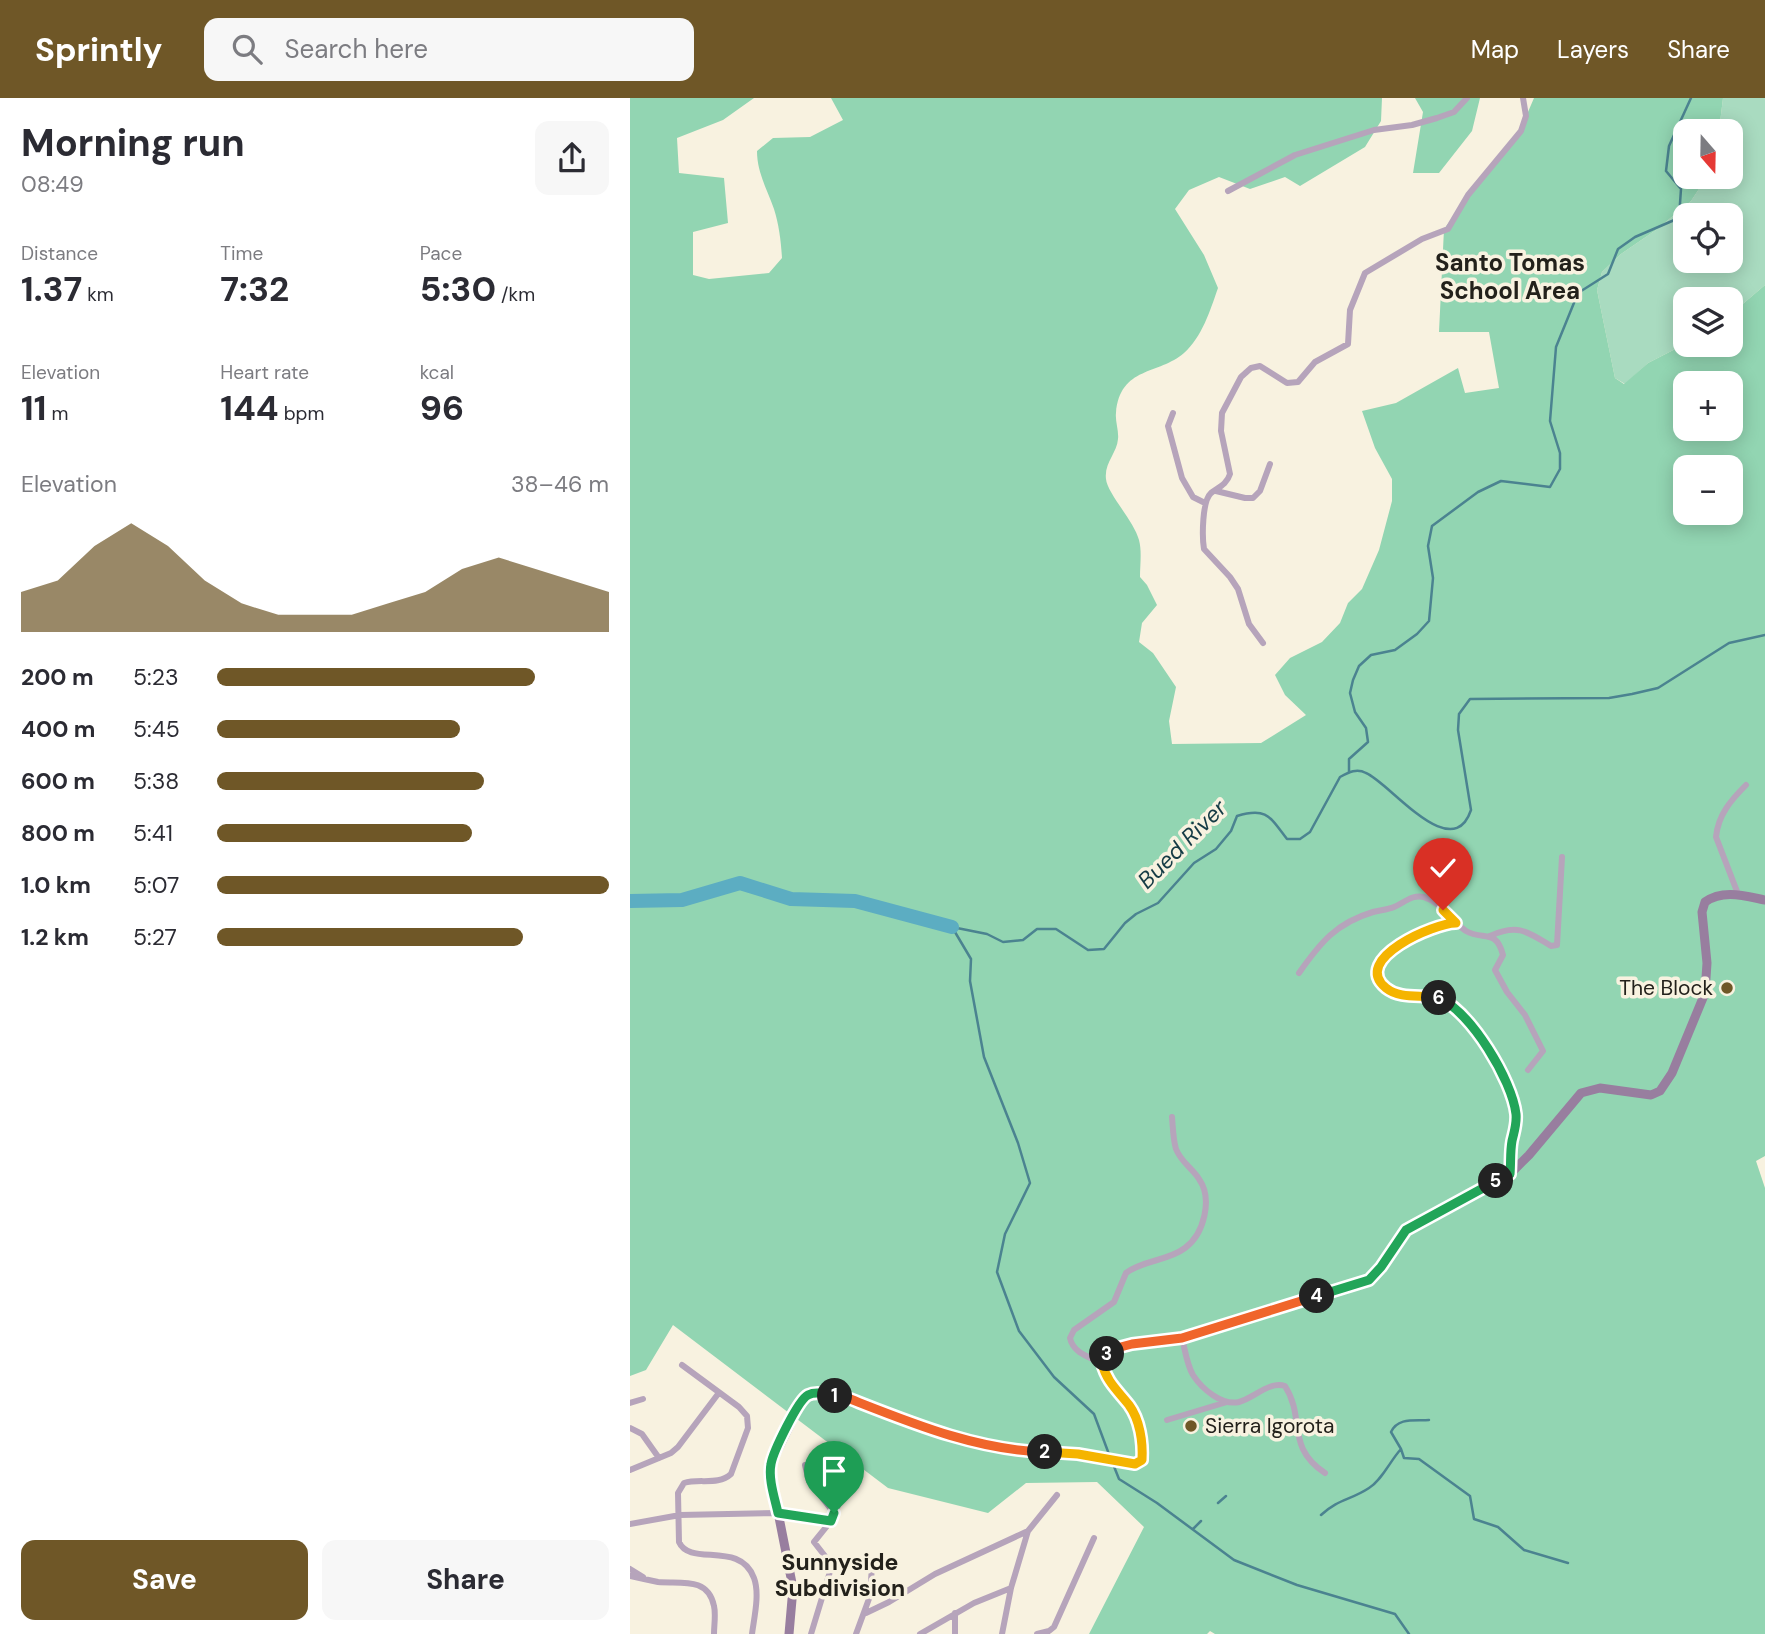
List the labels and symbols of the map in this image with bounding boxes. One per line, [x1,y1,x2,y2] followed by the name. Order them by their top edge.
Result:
[1673,119,1743,189] north arrow
[1435,247,1585,306] district label: Santo Tomas School Area
[1131,792,1234,895] water label: Bued River
[1413,838,1473,910] pin
[1619,974,1713,1002] place label: The Block
[1719,980,1735,996] marker: The Block
[1422,981,1456,1016] pin: 6
[1478,1164,1514,1198] pin: 5
[1300,1278,1334,1314] pin: 4
[1090,1336,1124,1372] pin: 3
[818,1378,852,1414] pin: 1
[1205,1412,1334,1440] place label: Sierra Igorota
[1183,1418,1199,1434] marker: Sierra Igorota
[1028,1434,1062,1470] pin: 2
[804,1441,864,1513] pin
[775,1547,905,1603] district label: Sunnyside Subdivision

